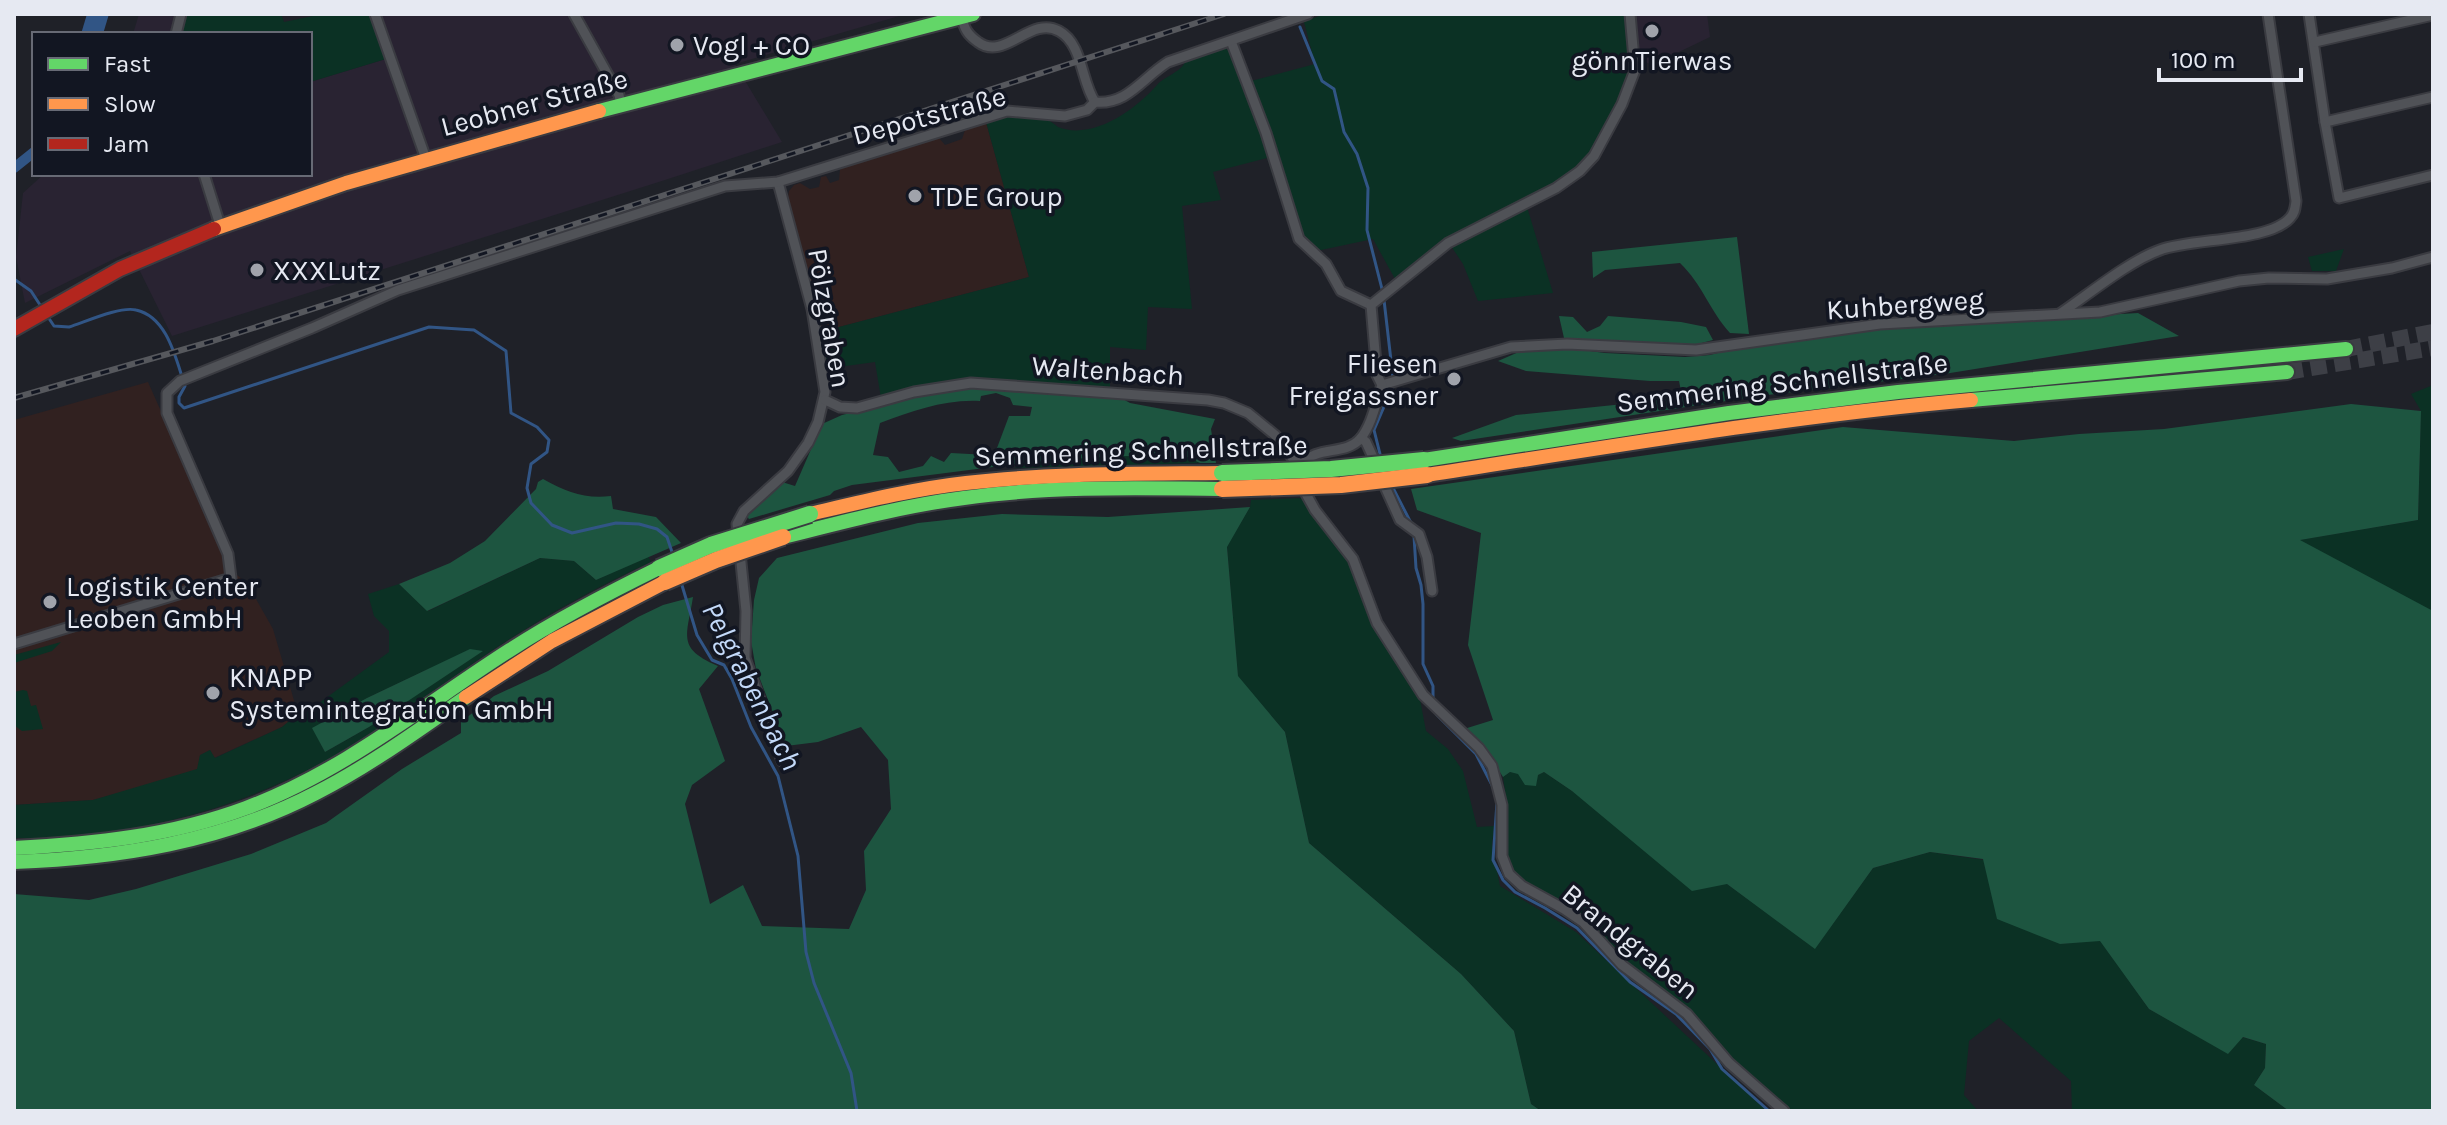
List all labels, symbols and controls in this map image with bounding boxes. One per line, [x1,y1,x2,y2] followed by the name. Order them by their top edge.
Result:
[1643,22,1661,40] marker: gönnTierwas
[693,29,810,62] place label: Vogl + CO
[32,32,312,176] legend
[2159,32,2301,82] scale bar
[668,36,686,54] marker: Vogl + CO
[1572,44,1732,77] place label: gönnTierwas
[2171,46,2236,74] text: 100 m
[104,50,151,78] text: Fast
[437,62,631,143] street label: Leobner Straße
[849,79,1009,152] street label: Depotstraße
[104,90,156,118] text: Slow
[104,130,149,158] text: Jam
[931,180,1063,213] place label: TDE Group
[906,187,924,205] marker: TDE Group
[801,246,858,390] street label: Pölzgraben
[273,254,381,287] place label: XXXLutz
[248,261,266,279] marker: XXXLutz
[1825,283,1985,326] street label: Kuhbergweg
[1615,346,1950,419] street label: Semmering Schnellstraße
[1288,347,1439,412] place label: Fliesen Freigassner
[1031,349,1185,392] street label: Waltenbach
[1445,370,1463,388] marker: Fliesen Freigassner
[974,428,1308,473] street label: Semmering Schnellstraße
[66,570,259,635] place label: Logistik Center Leoben GmbH
[41,593,59,611] marker: Logistik Center Leoben GmbH
[694,596,810,776] water label: Pelgrabenbach
[229,661,554,726] place label: KNAPP Systemintegration GmbH
[204,684,222,702] marker: KNAPP Systemintegration GmbH
[1556,876,1705,1006] street label: Brandgraben

